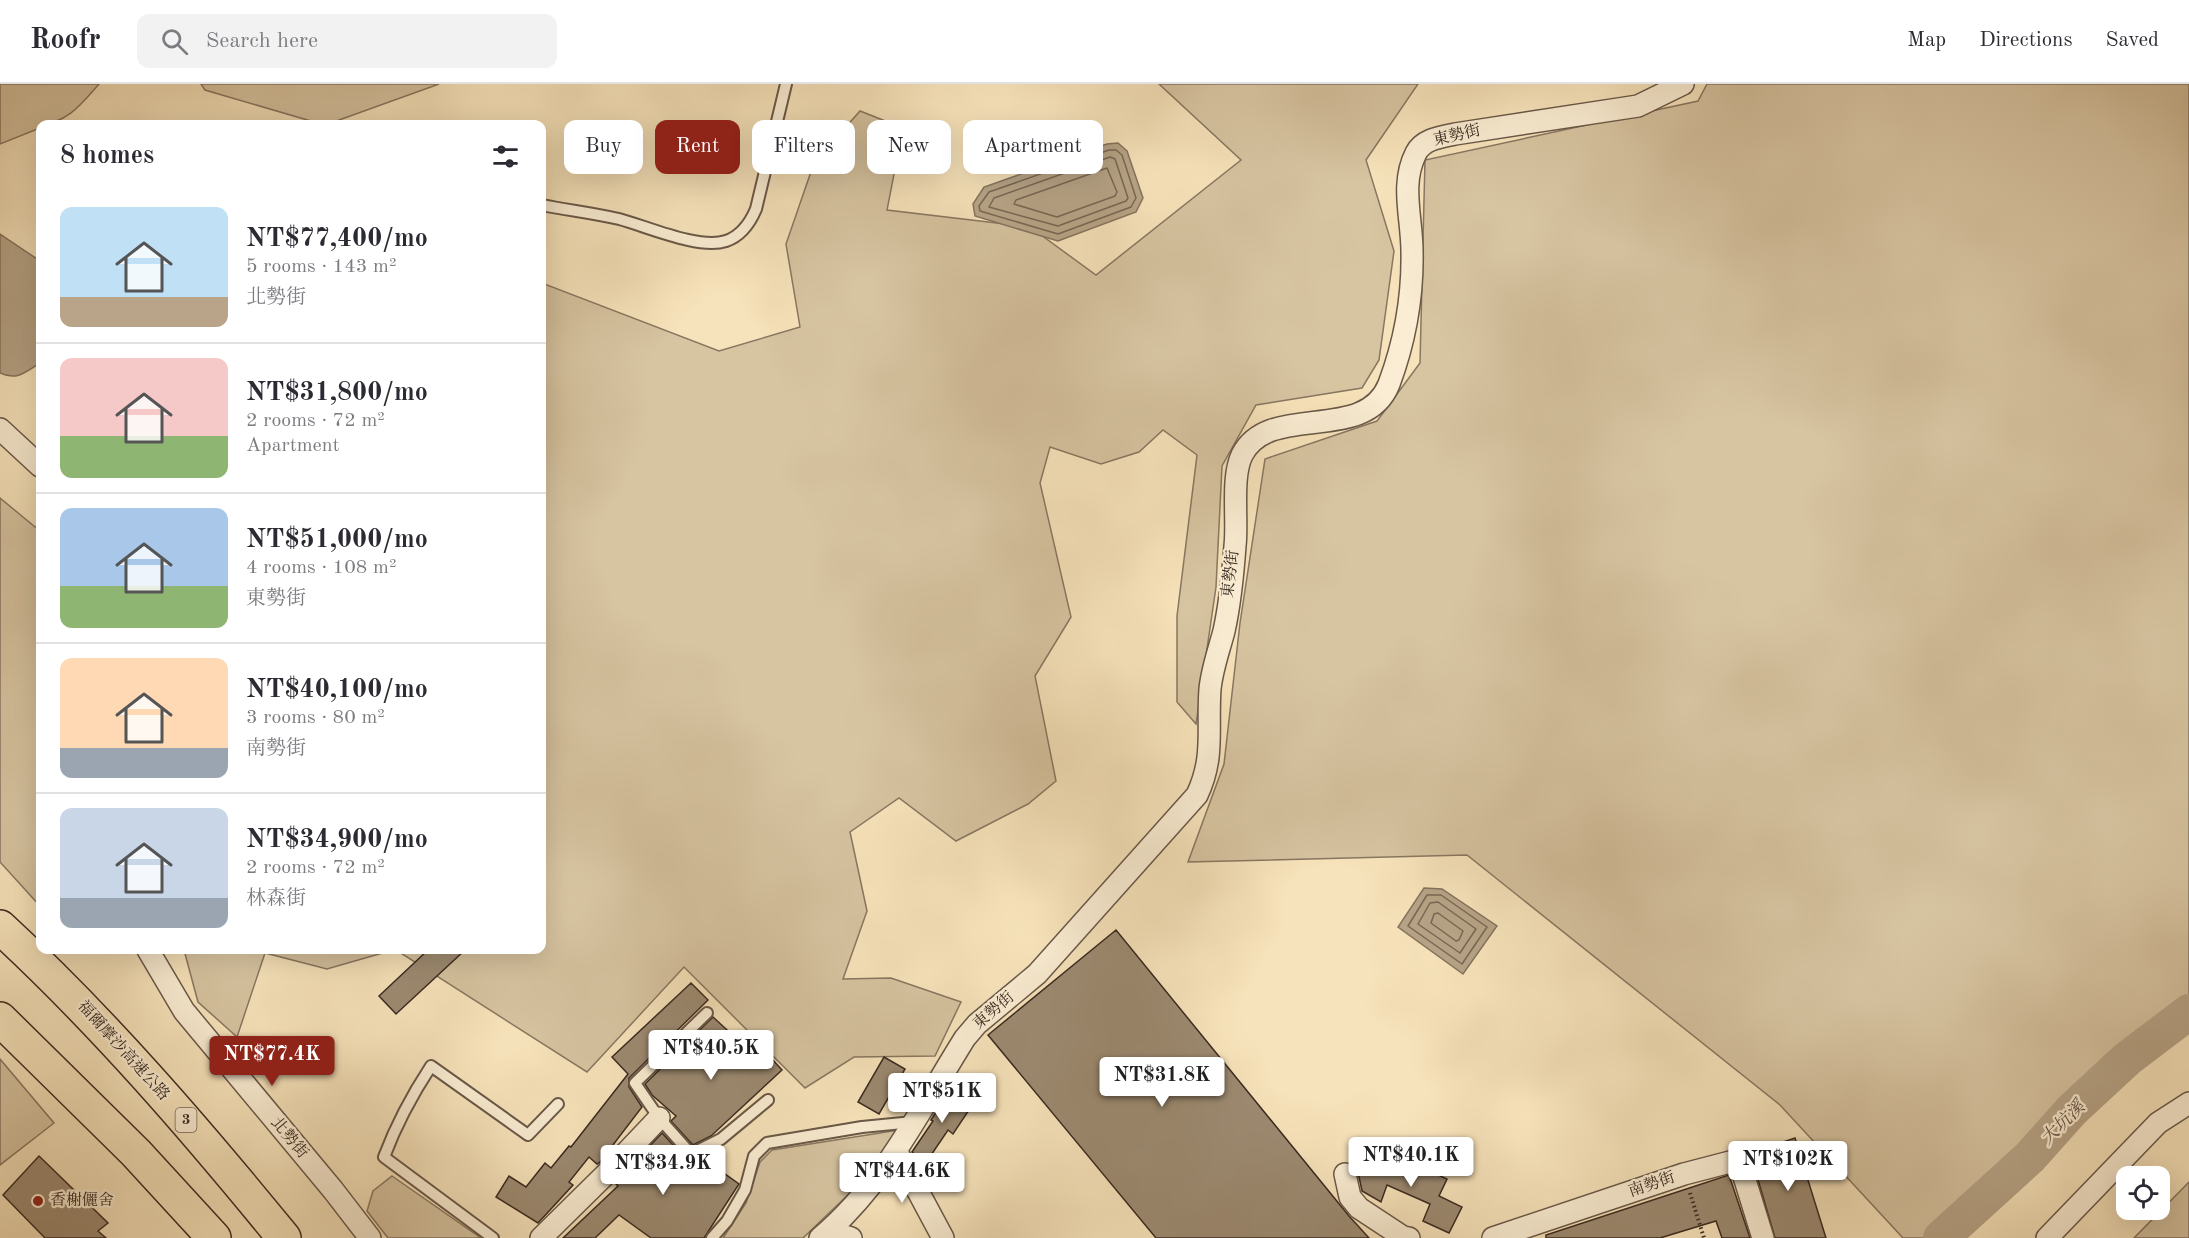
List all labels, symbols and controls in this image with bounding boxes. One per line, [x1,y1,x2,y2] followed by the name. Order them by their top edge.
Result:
[137,14,557,68] search box
[158,25,191,58] icon: search
[30,27,101,55] text: Roofr
[206,30,318,52] text: Search here
[1907,30,1946,51] text: Map
[1979,30,2073,51] text: Directions
[2106,30,2159,51] text: Saved
[564,120,643,174] chip: Buy
[655,120,740,174] chip: Rent
[752,120,855,174] chip: Filters
[867,120,951,174] chip: New
[963,120,1103,174] chip: Apartment
[1431,121,1482,149] street label: 東勢街
[489,140,522,173] icon: filters
[60,143,154,169] text: 8 homes
[246,226,428,252] text: NT$77,400/mo
[108,231,180,303] icon: home
[246,257,396,277] text: 5 rooms · 143 m²
[246,288,306,308] text: 北勢街
[246,380,428,406] text: NT$31,800/mo
[108,382,180,454] icon: home
[246,411,385,431] text: 2 rooms · 72 m²
[246,436,340,456] text: Apartment
[246,527,428,553] text: NT$51,000/mo
[108,532,180,604] icon: home
[1218,549,1242,599] street label: 東勢街
[246,558,396,578] text: 4 rooms · 108 m²
[246,589,306,609] text: 東勢街
[246,677,428,703] text: NT$40,100/mo
[108,682,180,754] icon: home
[246,708,385,728] text: 3 rooms · 80 m²
[246,739,306,759] text: 南勢街
[246,827,428,853] text: NT$34,900/mo
[108,832,180,904] icon: home
[246,858,385,878] text: 2 rooms · 72 m²
[246,889,306,909] text: 林森街
[969,988,1017,1033] street label: 東勢街
[74,997,173,1104] street label: 福爾摩沙高速公路
[649,1030,773,1081] pin: NT$40.5K
[210,1036,334,1087] pin: NT$77.4K
[663,1039,760,1059] text: NT$40.5K
[224,1045,321,1065] text: NT$77.4K
[1100,1057,1224,1108] pin: NT$31.8K
[1114,1066,1211,1086] text: NT$31.8K
[893,1073,991,1124] pin: NT$51K
[902,1082,982,1102] text: NT$51K
[2036,1095,2090,1148] water label: 大坑溪
[176,1108,196,1132] road number: 3
[267,1113,312,1162] street label: 北勢街
[1349,1137,1473,1188] pin: NT$40.1K
[1733,1141,1843,1192] pin: NT$102K
[601,1145,725,1196] pin: NT$34.9K
[1363,1146,1460,1166] text: NT$40.1K
[1742,1150,1834,1170] text: NT$102K
[840,1153,964,1204] pin: NT$44.6K
[615,1154,712,1174] text: NT$34.9K
[854,1162,951,1182] text: NT$44.6K
[2116,1166,2170,1220] map controls
[2116,1166,2170,1220] button: locate
[1626,1168,1677,1200] street label: 南勢街
[50,1191,114,1209] place label: 香榭儷舍
[31,1194,45,1208] marker: 香榭儷舍

